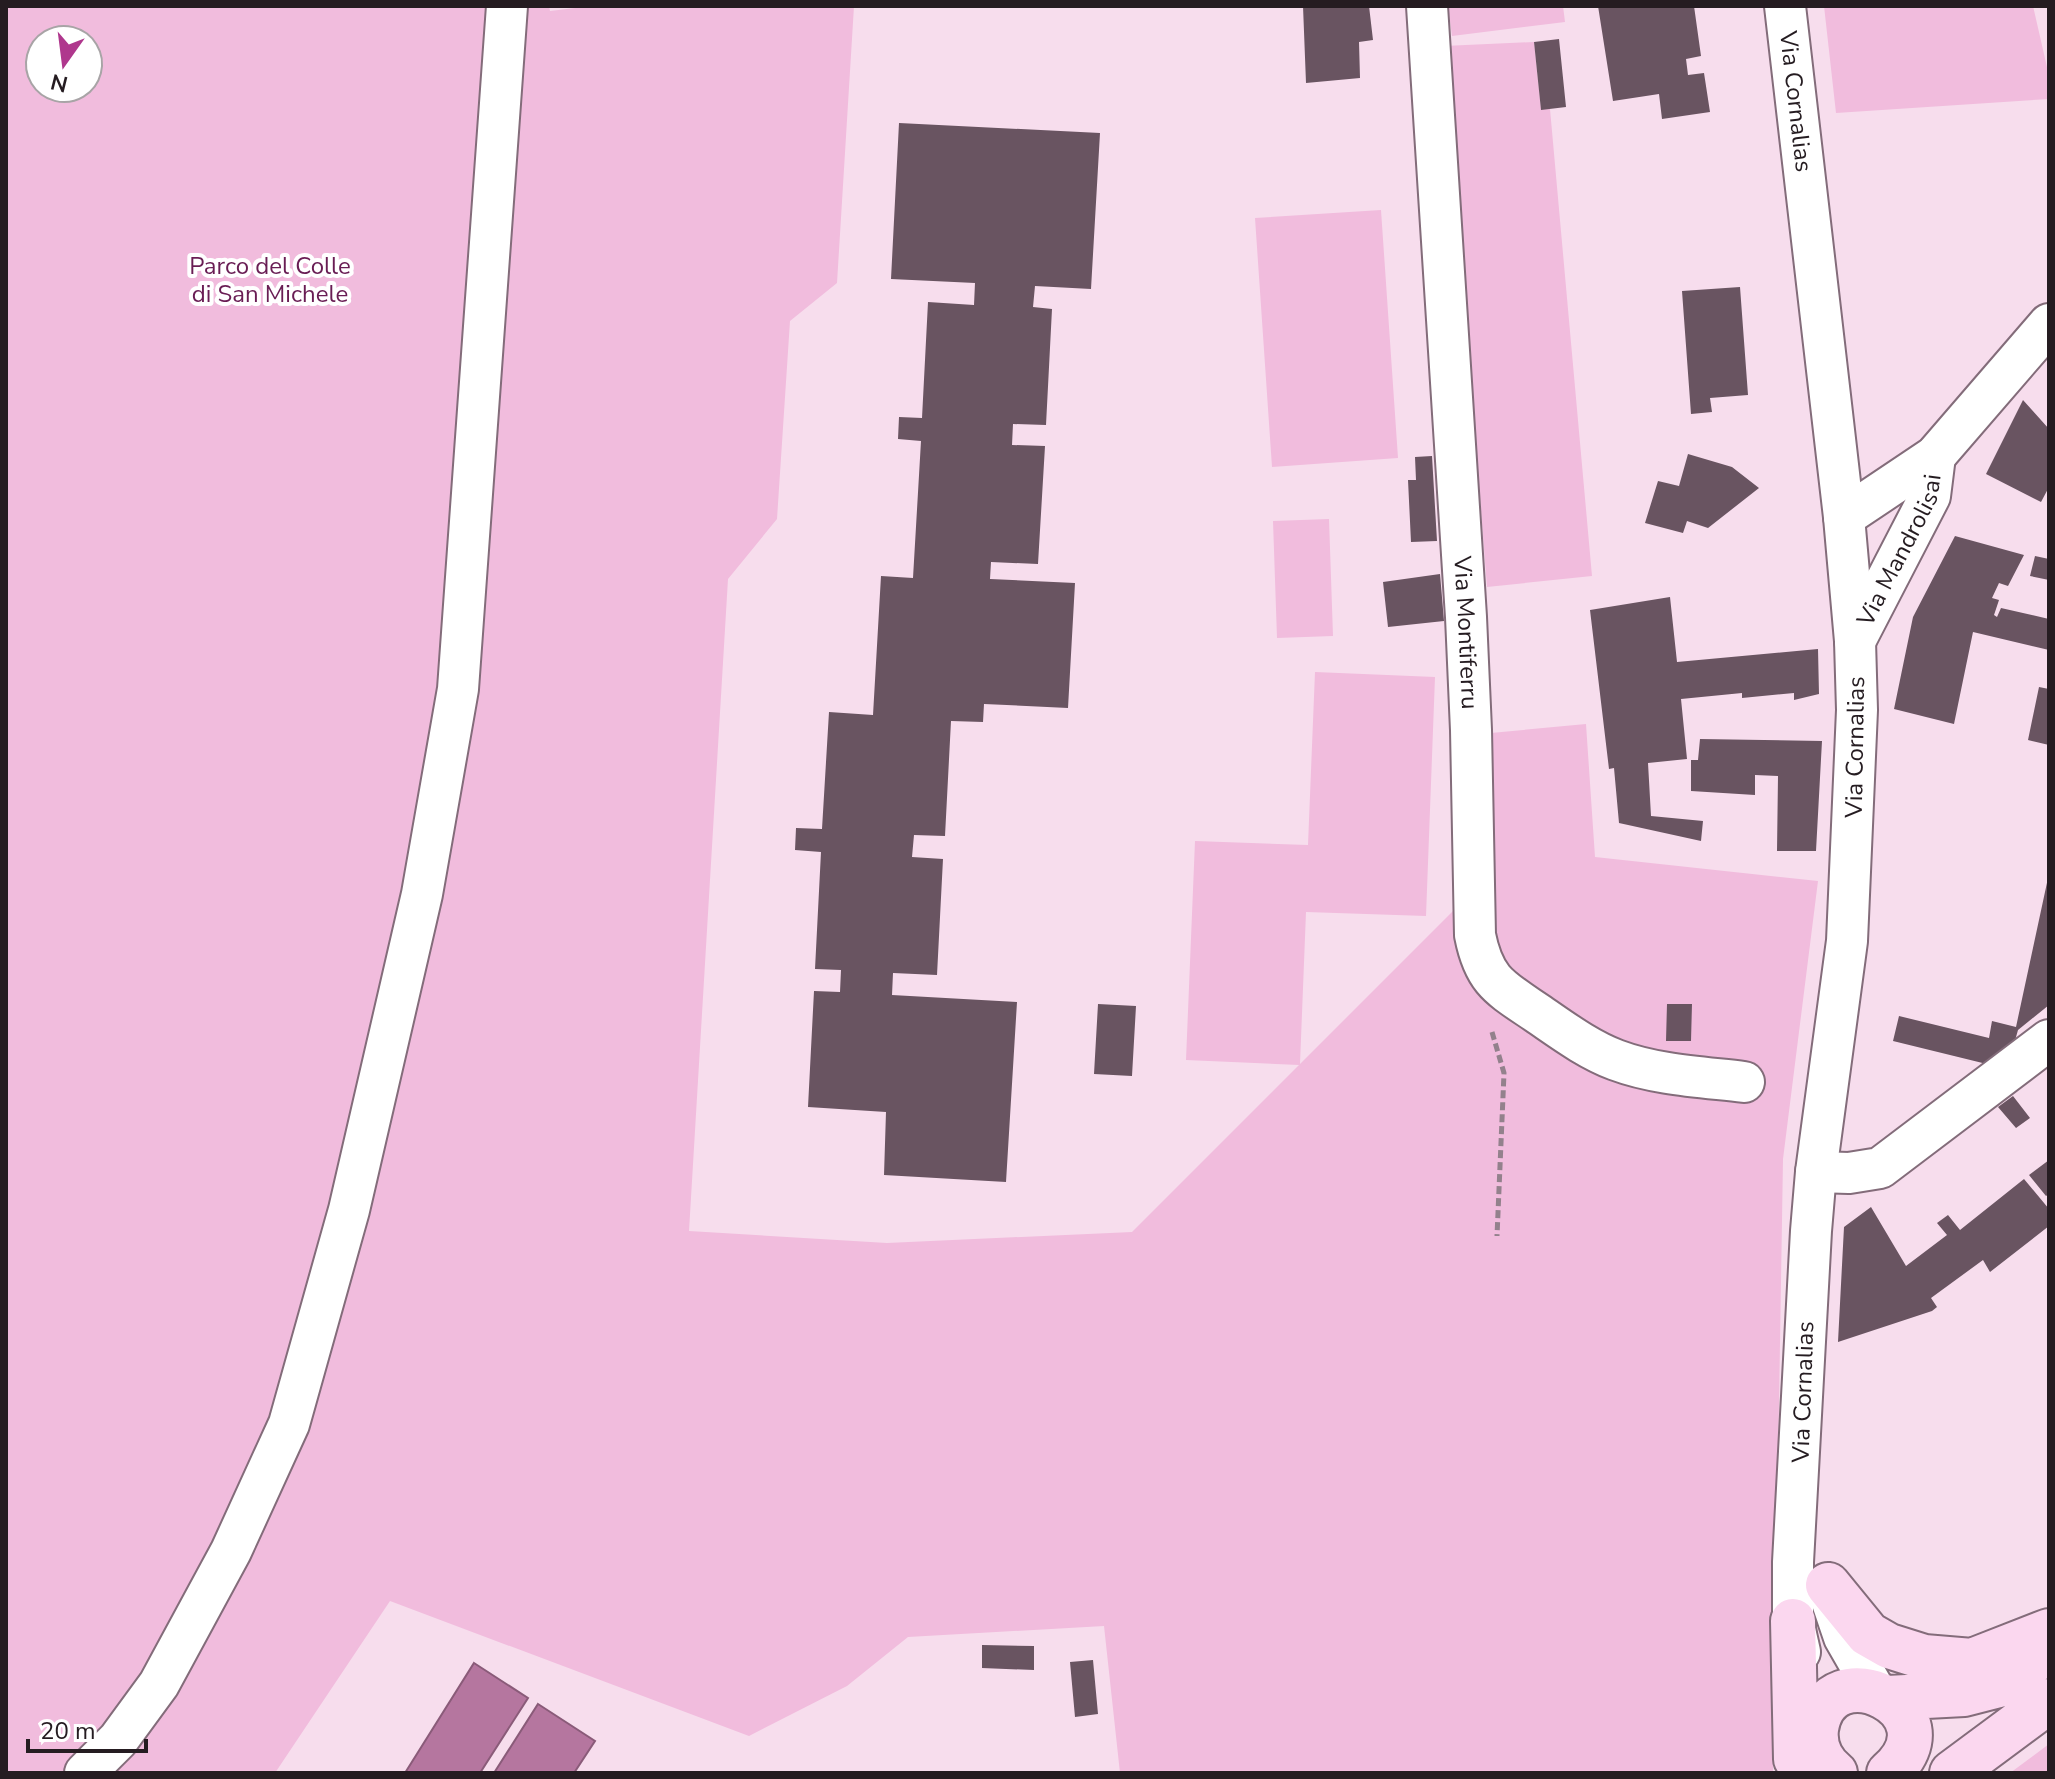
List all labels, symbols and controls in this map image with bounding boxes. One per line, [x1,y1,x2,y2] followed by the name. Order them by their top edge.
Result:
[24,24,104,104] north arrow
[1772,28,1820,174] street label: Via Cornalias
[48,66,71,99] text: N
[189,250,351,310] park label: Parco del Colle di San Michele
[1849,472,1949,632] street label: Via Mandrolisai
[1446,554,1486,710] street label: Via Montiferru
[1838,676,1872,819] street label: Via Cornalias
[1785,1321,1821,1464] street label: Via Cornalias
[28,1703,146,1753] scale bar
[40,1715,96,1747] text: 20 m

